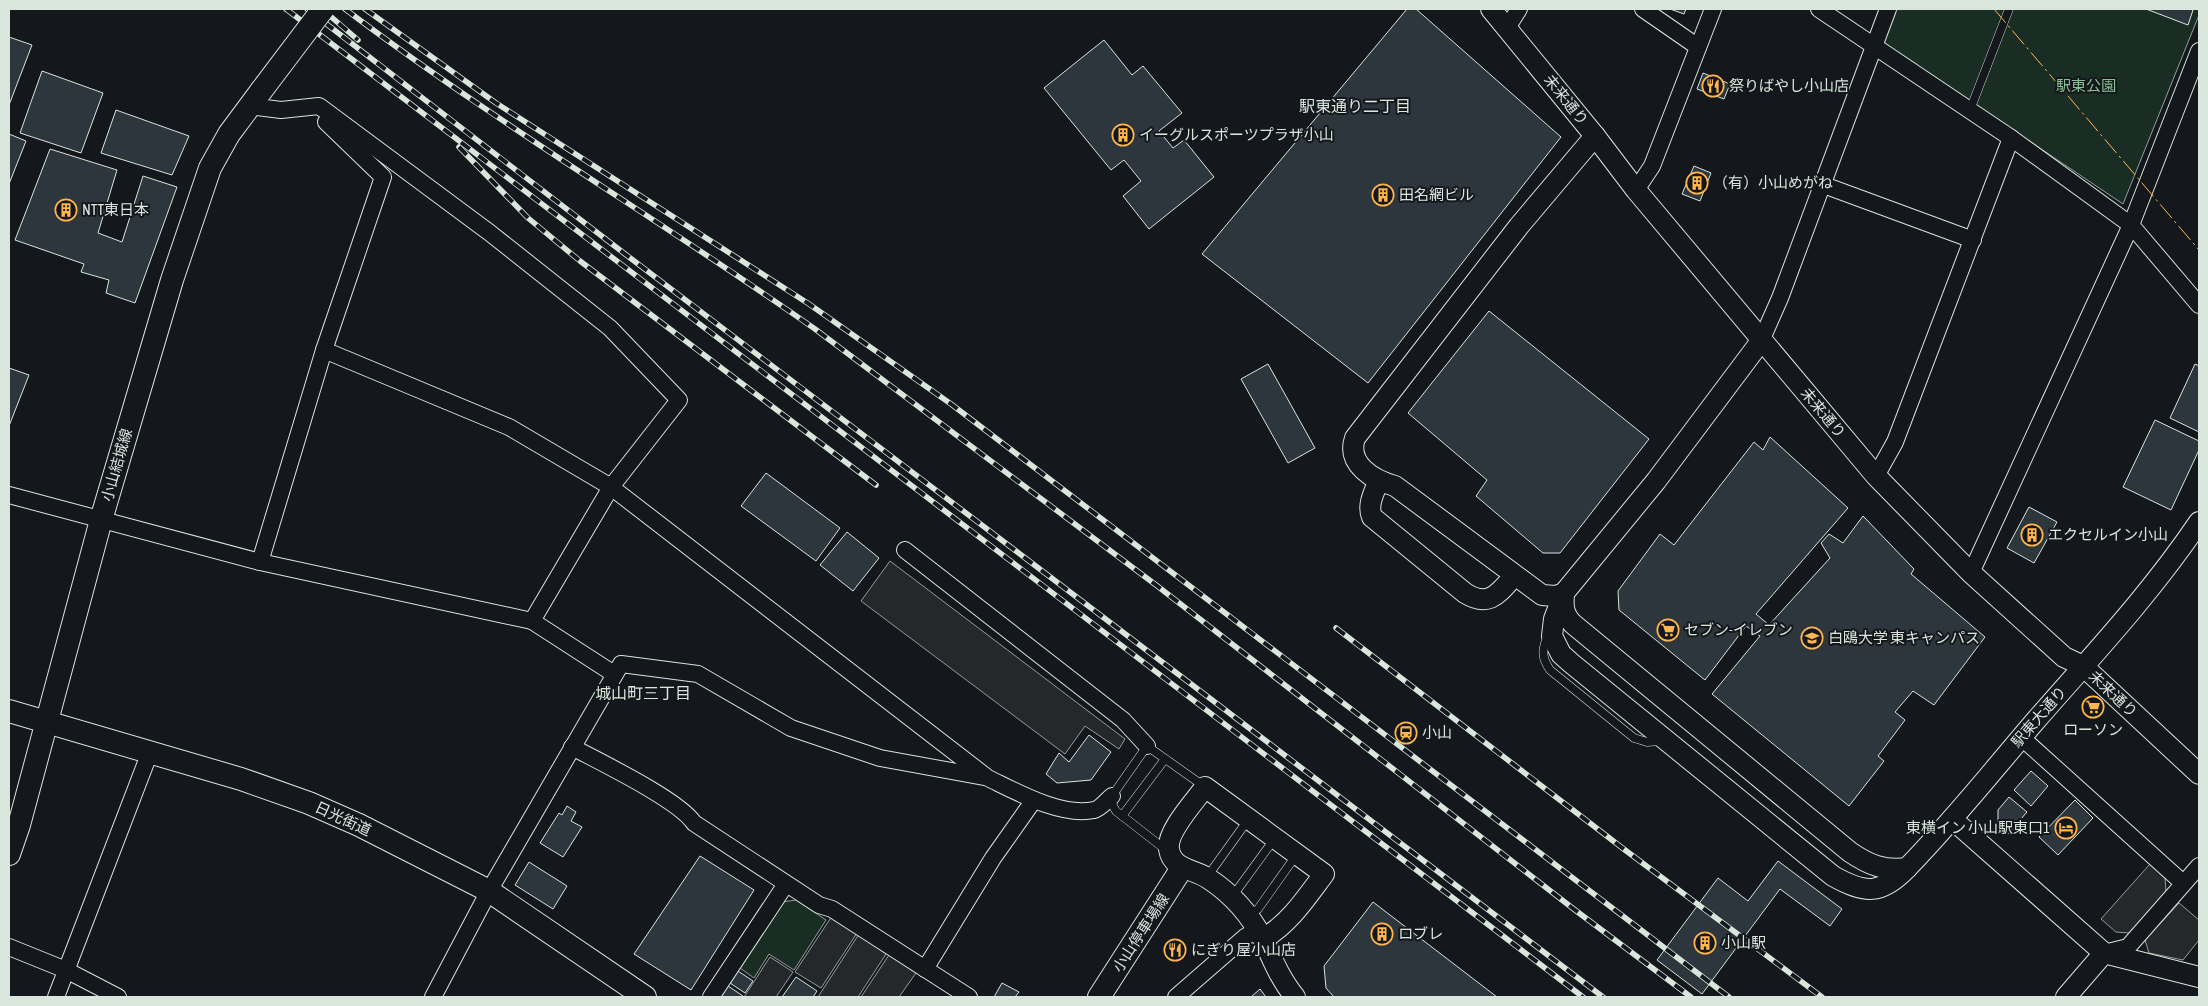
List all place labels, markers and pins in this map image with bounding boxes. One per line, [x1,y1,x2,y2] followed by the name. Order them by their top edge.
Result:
[1701,74,1725,98] restaurant icon: 祭りばやし小山店
[1729,77,1849,94] place label: 祭りばやし小山店
[1111,123,1135,147] building icon: イーグルスポーツプラザ小山
[1139,126,1334,143] place label: イーグルスポーツプラザ小山
[1685,171,1709,195] building icon: （有）小山めがね
[1713,174,1833,191] place label: （有）小山めがね
[1371,183,1395,207] building icon: 田名網ビル
[1399,186,1474,203] place label: 田名網ビル
[54,198,78,222] building icon: NTT東日本
[82,201,149,218] place label: NTT東日本
[2020,523,2044,547] building icon: エクセルイン小山
[2048,526,2168,543] place label: エクセルイン小山
[1656,618,1680,642] supermarket icon: セブン-イレブン
[1684,621,1793,638] place label: セブン-イレブン
[1800,626,1824,650] school or university icon: 白鴎大学 東キャンパス
[1828,629,1980,646] place label: 白鴎大学 東キャンパス
[2081,695,2105,719] supermarket icon: ローソン
[1394,721,1418,745] station icon: 小山
[2063,721,2123,738] place label: ローソン
[1422,724,1452,741] place label: 小山
[2054,816,2078,840] hotel icon: 東横イン 小山駅東口1
[1906,819,2050,836] place label: 東横イン 小山駅東口1
[1370,922,1394,946] building icon: ロブレ
[1398,925,1443,942] place label: ロブレ
[1693,931,1717,955] building icon: 小山駅
[1721,934,1766,951] place label: 小山駅
[1163,938,1187,962] restaurant icon: にぎり屋小山店
[1191,941,1296,958] place label: にぎり屋小山店

